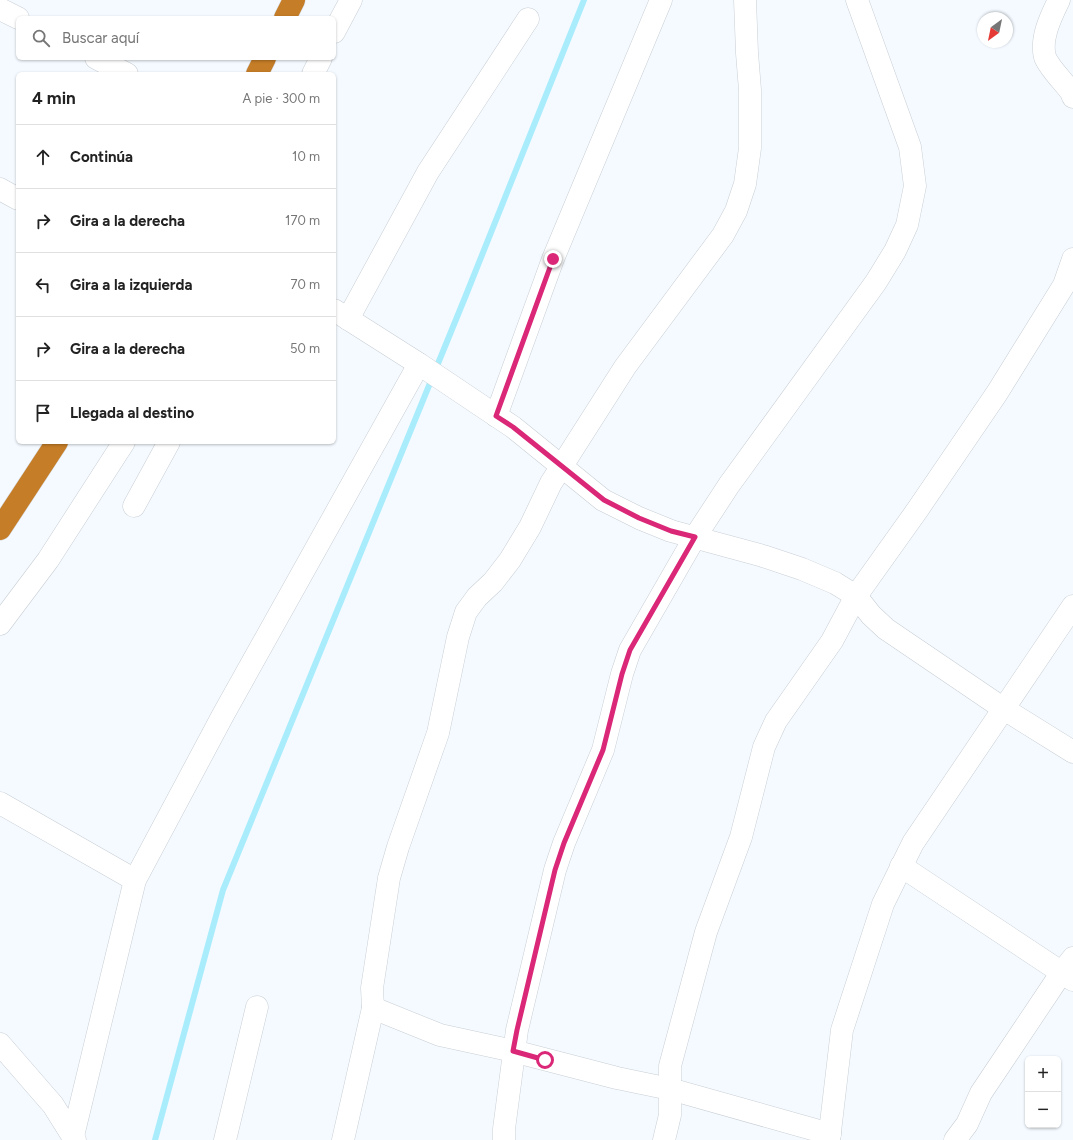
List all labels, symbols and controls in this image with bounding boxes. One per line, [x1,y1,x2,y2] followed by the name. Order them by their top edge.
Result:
[977,12,1013,48] north arrow
[16,16,336,60] search box
[30,27,52,49] icon: search
[62,29,139,47] text: Buscar aquí
[32,88,76,108] text: 4 min
[242,91,320,106] text: A pie · 300 m
[32,146,54,168] icon: ahead
[70,148,133,166] text: Continúa
[292,149,320,164] text: 10 m
[32,210,54,232] icon: right
[70,212,185,230] text: Gira a la derecha
[285,213,320,228] text: 170 m
[544,250,562,268] route end
[32,274,54,296] icon: left
[70,276,192,294] text: Gira a la izquierda
[290,277,320,292] text: 70 m
[32,338,54,360] icon: right
[70,340,185,358] text: Gira a la derecha
[290,341,320,356] text: 50 m
[32,402,54,424] icon: arrive
[70,404,194,422] text: Llegada al destino
[536,1051,554,1069] route start
[1025,1056,1061,1128] map controls
[1025,1056,1061,1092] button: +
[1025,1092,1061,1128] button: −

